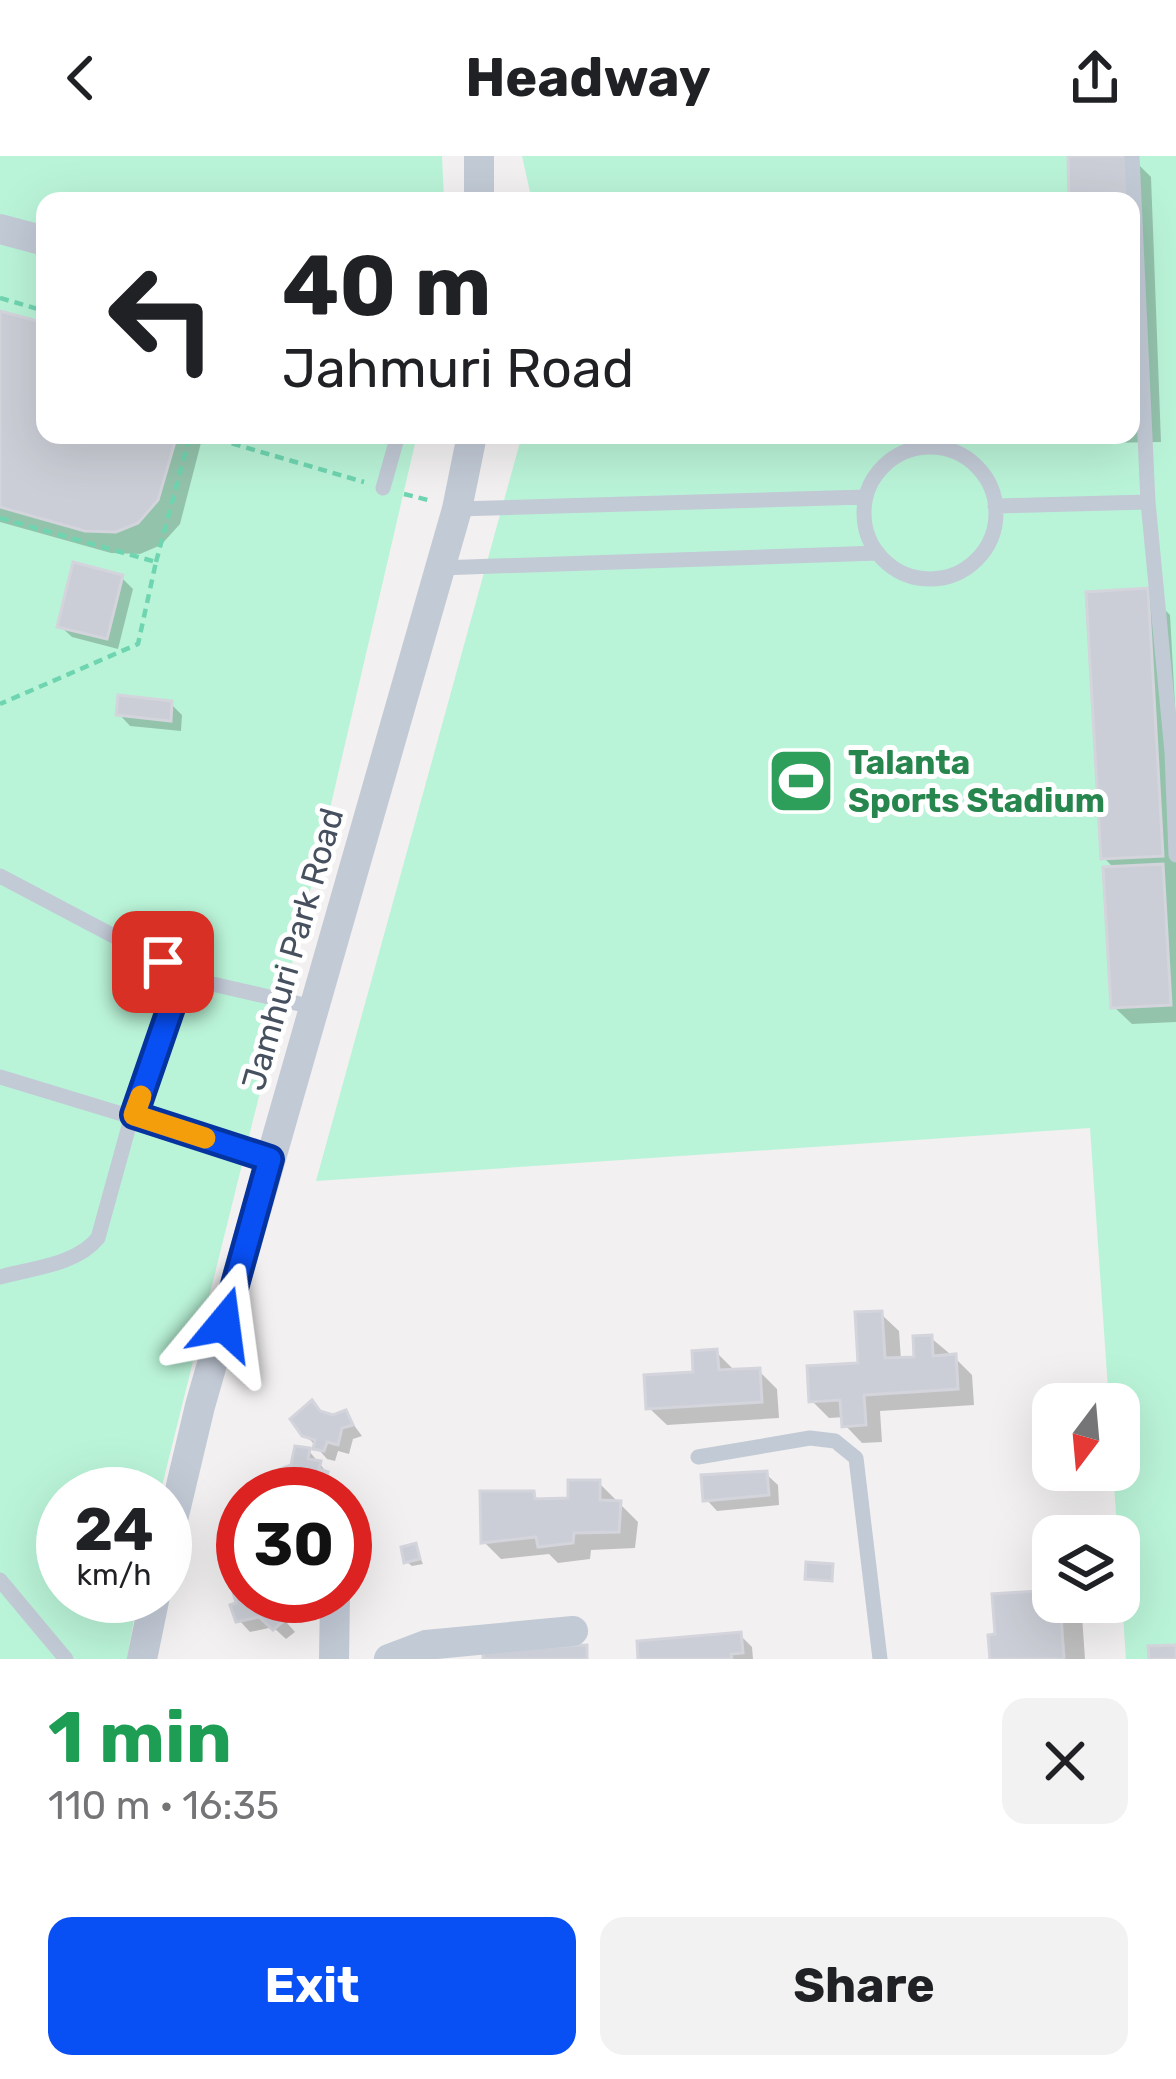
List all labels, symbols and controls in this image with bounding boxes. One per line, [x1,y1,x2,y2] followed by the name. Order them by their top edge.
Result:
[48,45,114,111] icon: back
[1062,45,1128,111] icon: share
[465,46,711,110] text: Headway
[282,236,491,336] text: 40 m
[84,240,240,396] icon: left
[282,337,634,401] text: Jahmuri Road
[848,743,1105,820] place label: Talanta Sports Stadium
[766,746,836,816] sports icon: Talanta Sports Stadium
[234,804,351,1095] street label: Jamhuri Park Road
[112,911,214,1013] pin
[130,929,196,995] icon: arrive
[161,1261,287,1387] position arrow
[1032,1383,1140,1491] north arrow
[1032,1383,1140,1623] map controls
[216,1467,372,1623] speed limit sign: 30
[74,1494,154,1565] text: 24
[1032,1515,1140,1623] button: layers
[77,1557,151,1593] text: km/h
[48,1695,232,1780] text: 1 min
[1002,1698,1128,1824] button: close
[48,1783,279,1829] text: 110 m · 16:35
[48,1917,576,2055] button: Exit
[600,1917,1128,2055] button: Share

